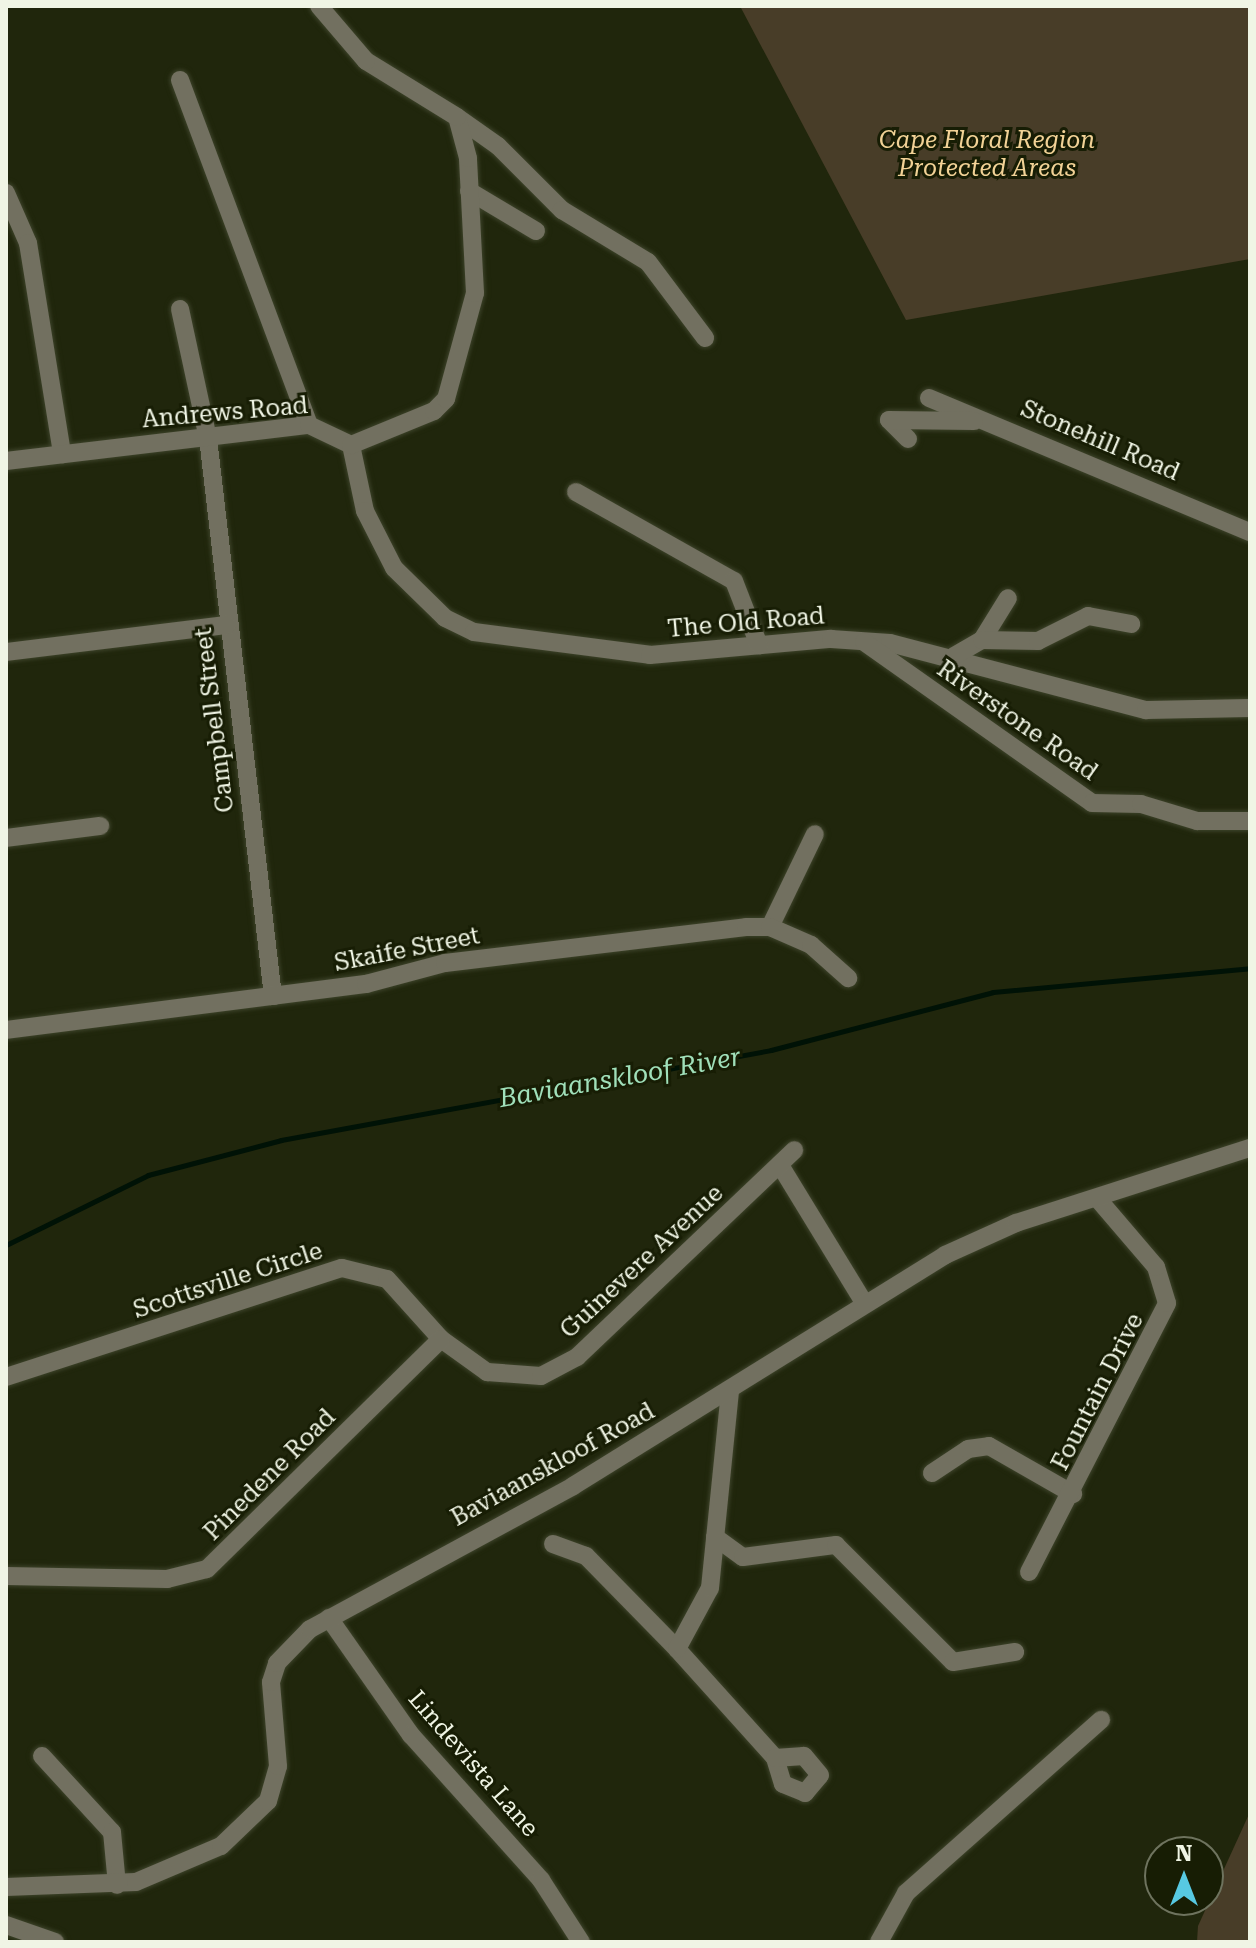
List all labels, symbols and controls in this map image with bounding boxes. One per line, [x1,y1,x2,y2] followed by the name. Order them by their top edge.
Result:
[879,127,1095,183] park label: Cape Floral Region Protected Areas
[141,391,309,435] street label: Andrews Road
[1016,395,1184,487] street label: Stonehill Road
[666,602,826,644] street label: The Old Road
[189,626,241,814] street label: Campbell Street
[931,655,1103,787] street label: Riverstone Road
[332,922,482,978] street label: Skaife Street
[497,1041,743,1115] water label: Baviaanskloof River
[555,1179,729,1345] street label: Guinevere Avenue
[130,1237,326,1325] street label: Scottsville Circle
[1046,1309,1150,1475] street label: Fountain Drive
[446,1397,660,1533] street label: Baviaanskloof Road
[198,1403,342,1547] street label: Pinedene Road
[402,1685,544,1843] street label: Lindevista Lane
[1144,1836,1224,1916] north arrow
[1176,1841,1192,1866] text: N

